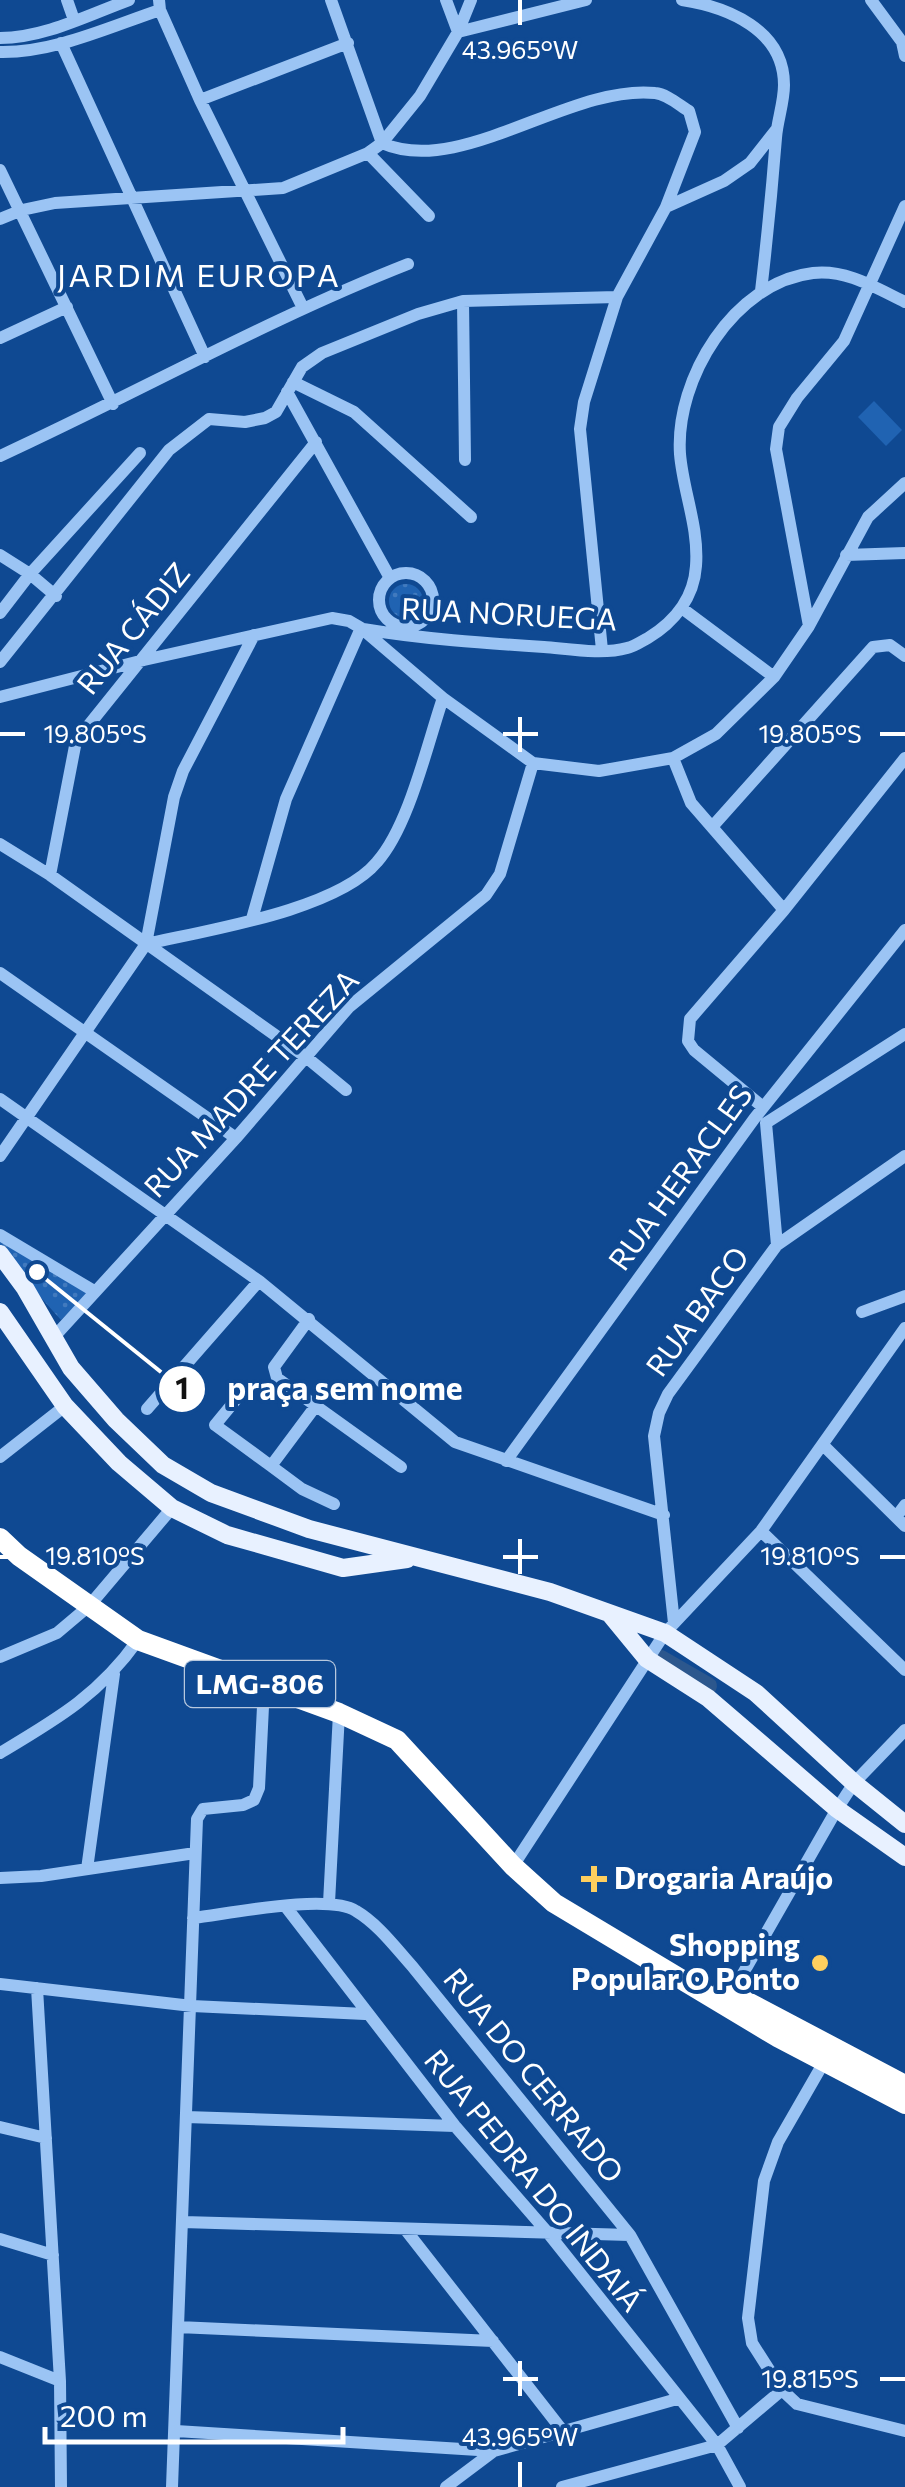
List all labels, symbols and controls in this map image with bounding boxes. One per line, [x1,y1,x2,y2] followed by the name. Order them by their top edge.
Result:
[462,34,578,64] text: 43.965°W
[57,254,341,294] district label: JARDIM EUROPA
[68,554,196,701] street label: RUA CÁDIZ
[400,588,618,637] street label: RUA NORUEGA
[43,718,147,748] text: 19.805°S
[758,718,862,748] text: 19.805°S
[135,961,365,1204] street label: RUA MADRE TEREZA
[599,1077,759,1277] street label: RUA HERACLES
[637,1239,755,1383] street label: RUA BACO
[157,1358,482,1420] callout: praça sem nome
[227,1367,463,1407] text: praça sem nome
[175,1368,189,1405] text: 1
[45,1540,145,1570] text: 19.810°S
[760,1540,860,1570] text: 19.810°S
[185,1661,335,1707] road number: LMG-806
[614,1858,833,1895] place label: Drogaria Araújo
[583,1868,605,1890] marker: Drogaria Araújo
[571,1925,800,1996] place label: Shopping Popular O Ponto
[809,1952,831,1974] marker: Shopping Popular O Ponto
[437,1960,633,2189] street label: RUA DO CERRADO
[418,2041,652,2318] street label: RUA PEDRA DO INDAIÁ
[761,2363,859,2393] text: 19.815°S
[45,2382,342,2444] scale bar
[60,2396,148,2433] text: 200 m
[462,2421,578,2451] text: 43.965°W

